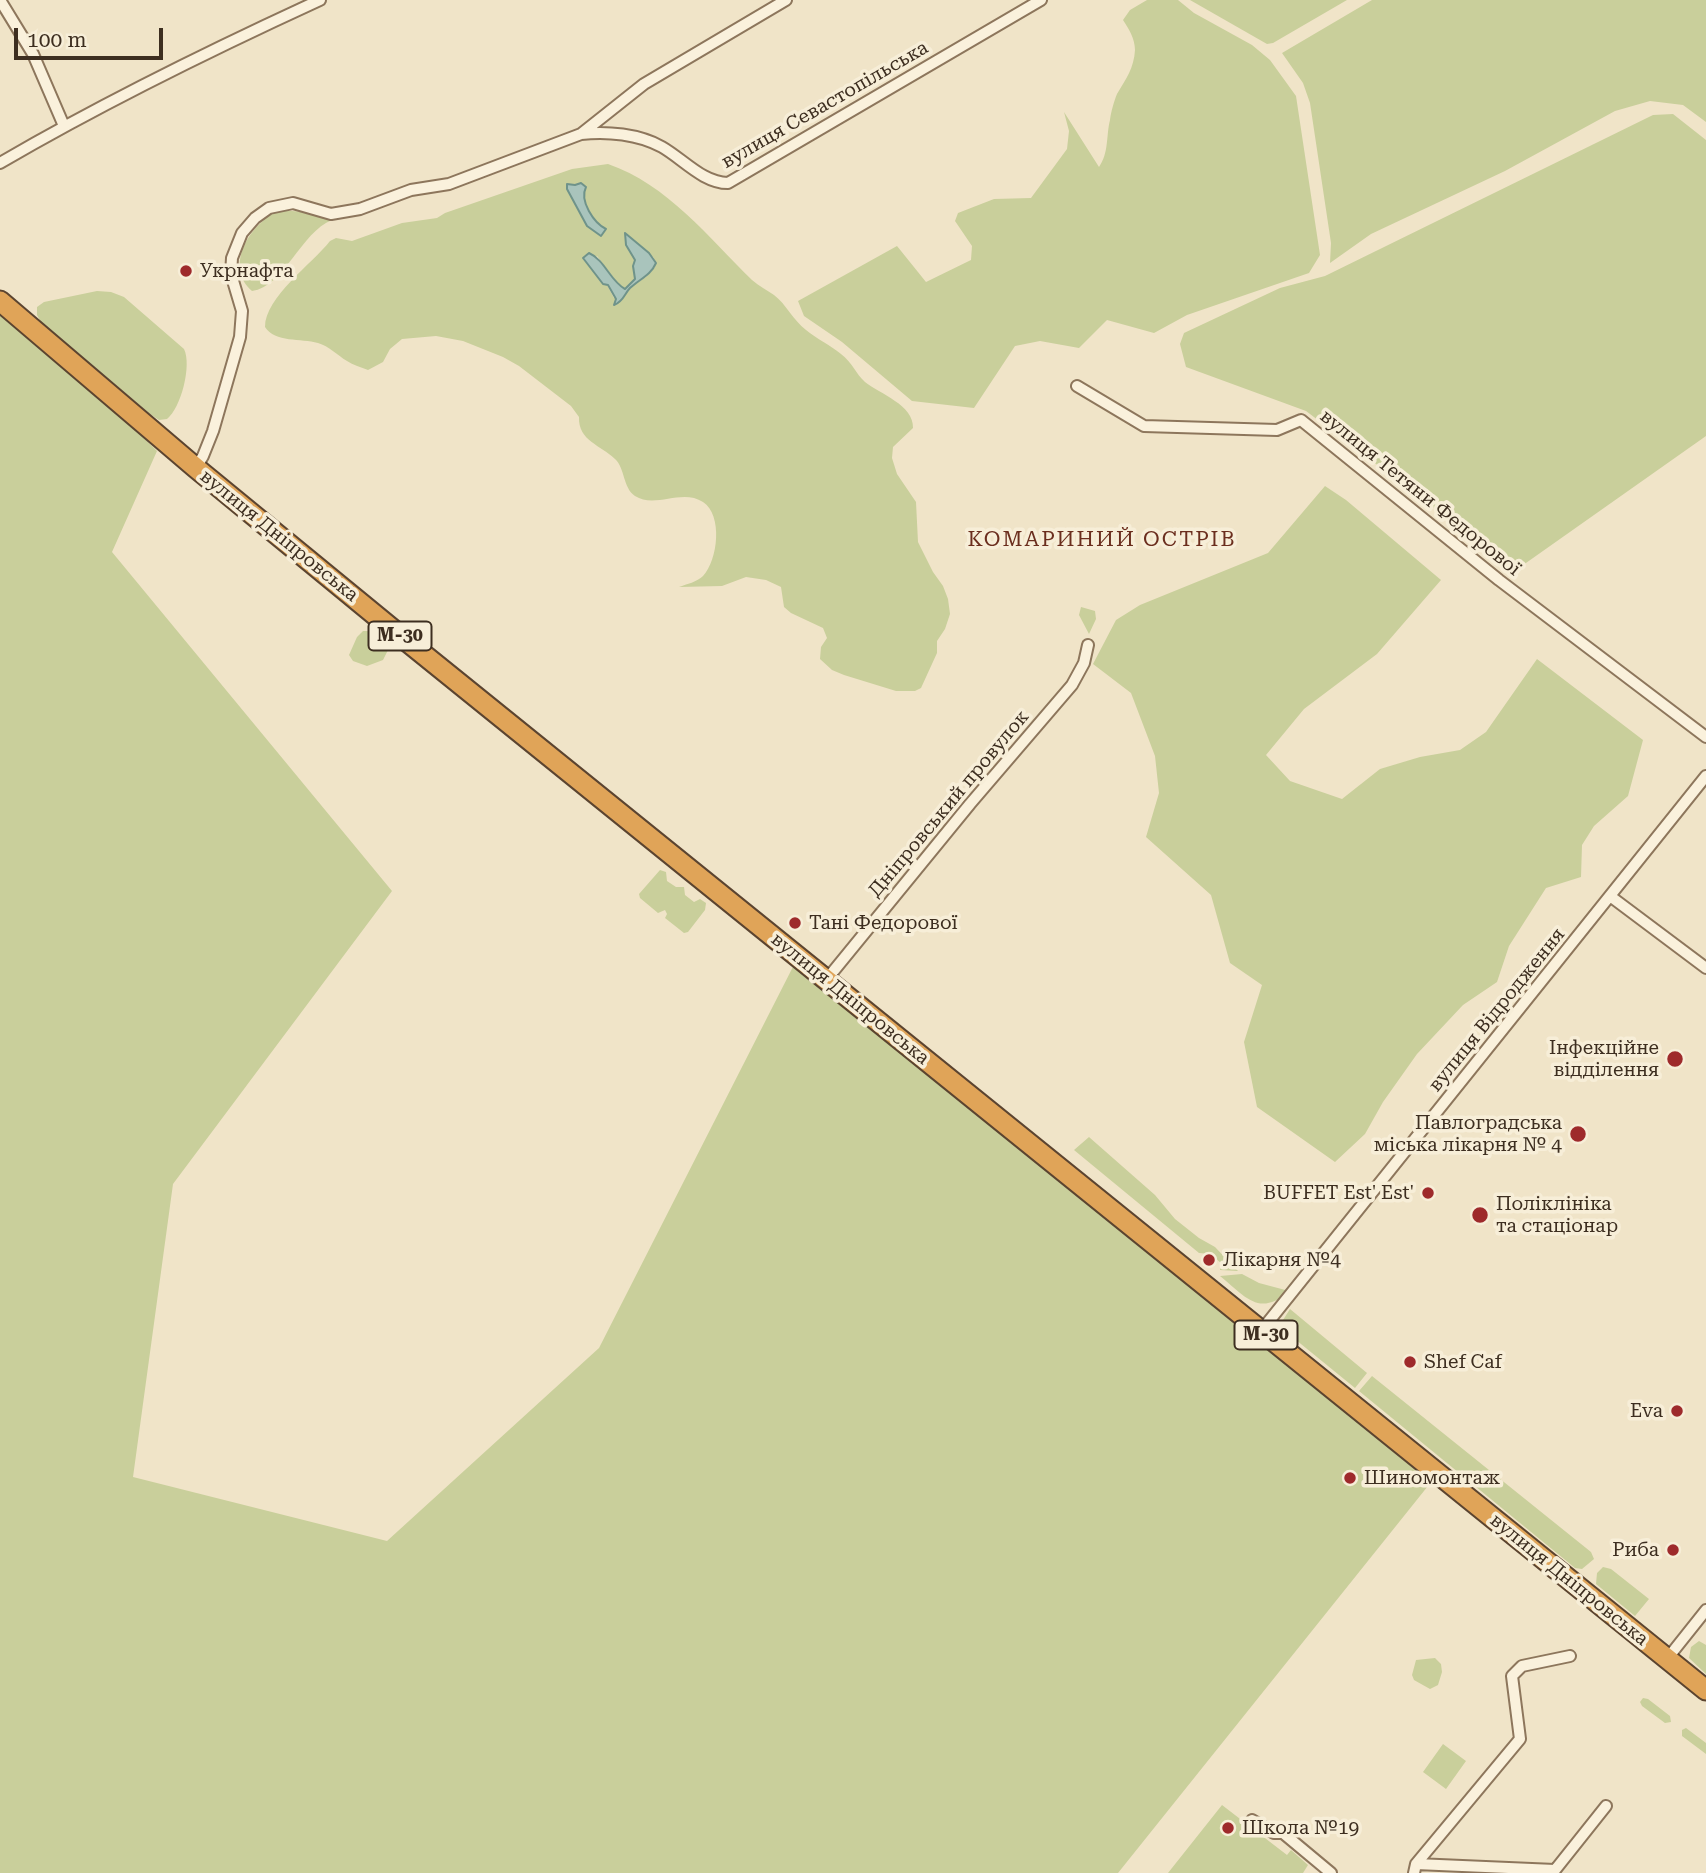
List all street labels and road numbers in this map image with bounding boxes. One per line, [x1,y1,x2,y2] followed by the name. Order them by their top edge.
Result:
[718,36,932,174] street label: вулиця Севастопільська
[1315,405,1525,581] street label: вулиця Тетяни Федорової
[195,465,363,607] street label: вулиця Дніпровська
[368,622,432,650] road number: М-30
[864,706,1034,902] street label: Дніпровський провулок
[1424,924,1570,1096] street label: вулиця Відродження
[766,928,934,1070] street label: вулиця Дніпровська
[1234,1320,1298,1350] road number: М-30
[1485,1509,1653,1651] street label: вулиця Дніпровська

